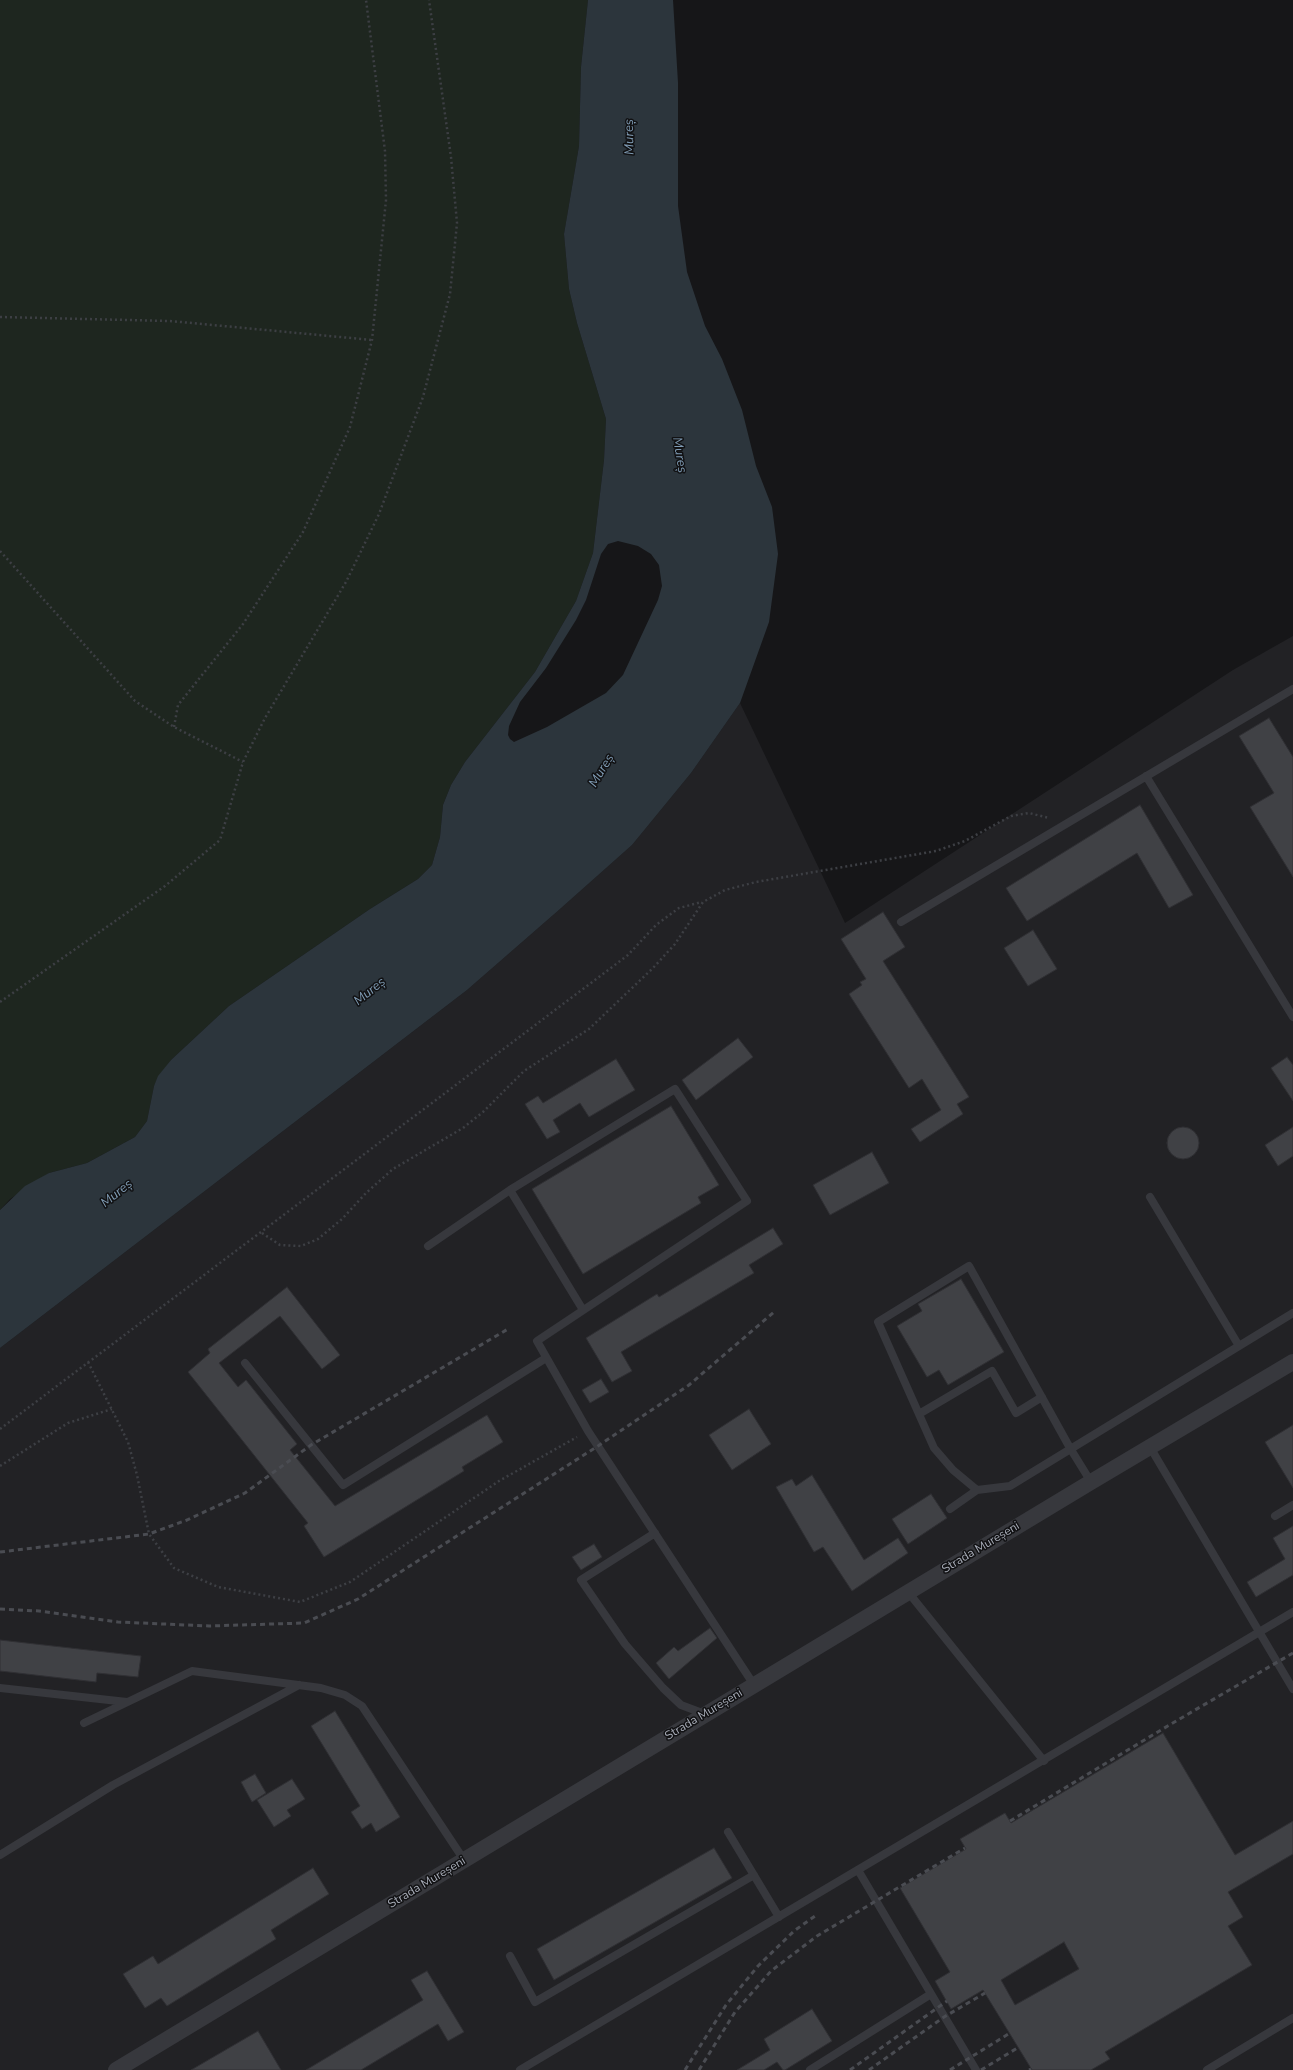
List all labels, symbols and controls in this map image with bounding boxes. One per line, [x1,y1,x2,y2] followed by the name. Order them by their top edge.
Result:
[622,119,638,155] water label: Mureș
[668,436,690,474] water label: Mureș
[586,751,618,791] water label: Mureș
[351,975,389,1009] water label: Mureș
[98,1177,136,1211] water label: Mureș
[940,1519,1022,1577] street label: Strada Mureșeni
[663,1686,745,1744] street label: Strada Mureșeni
[386,1854,468,1912] street label: Strada Mureșeni

